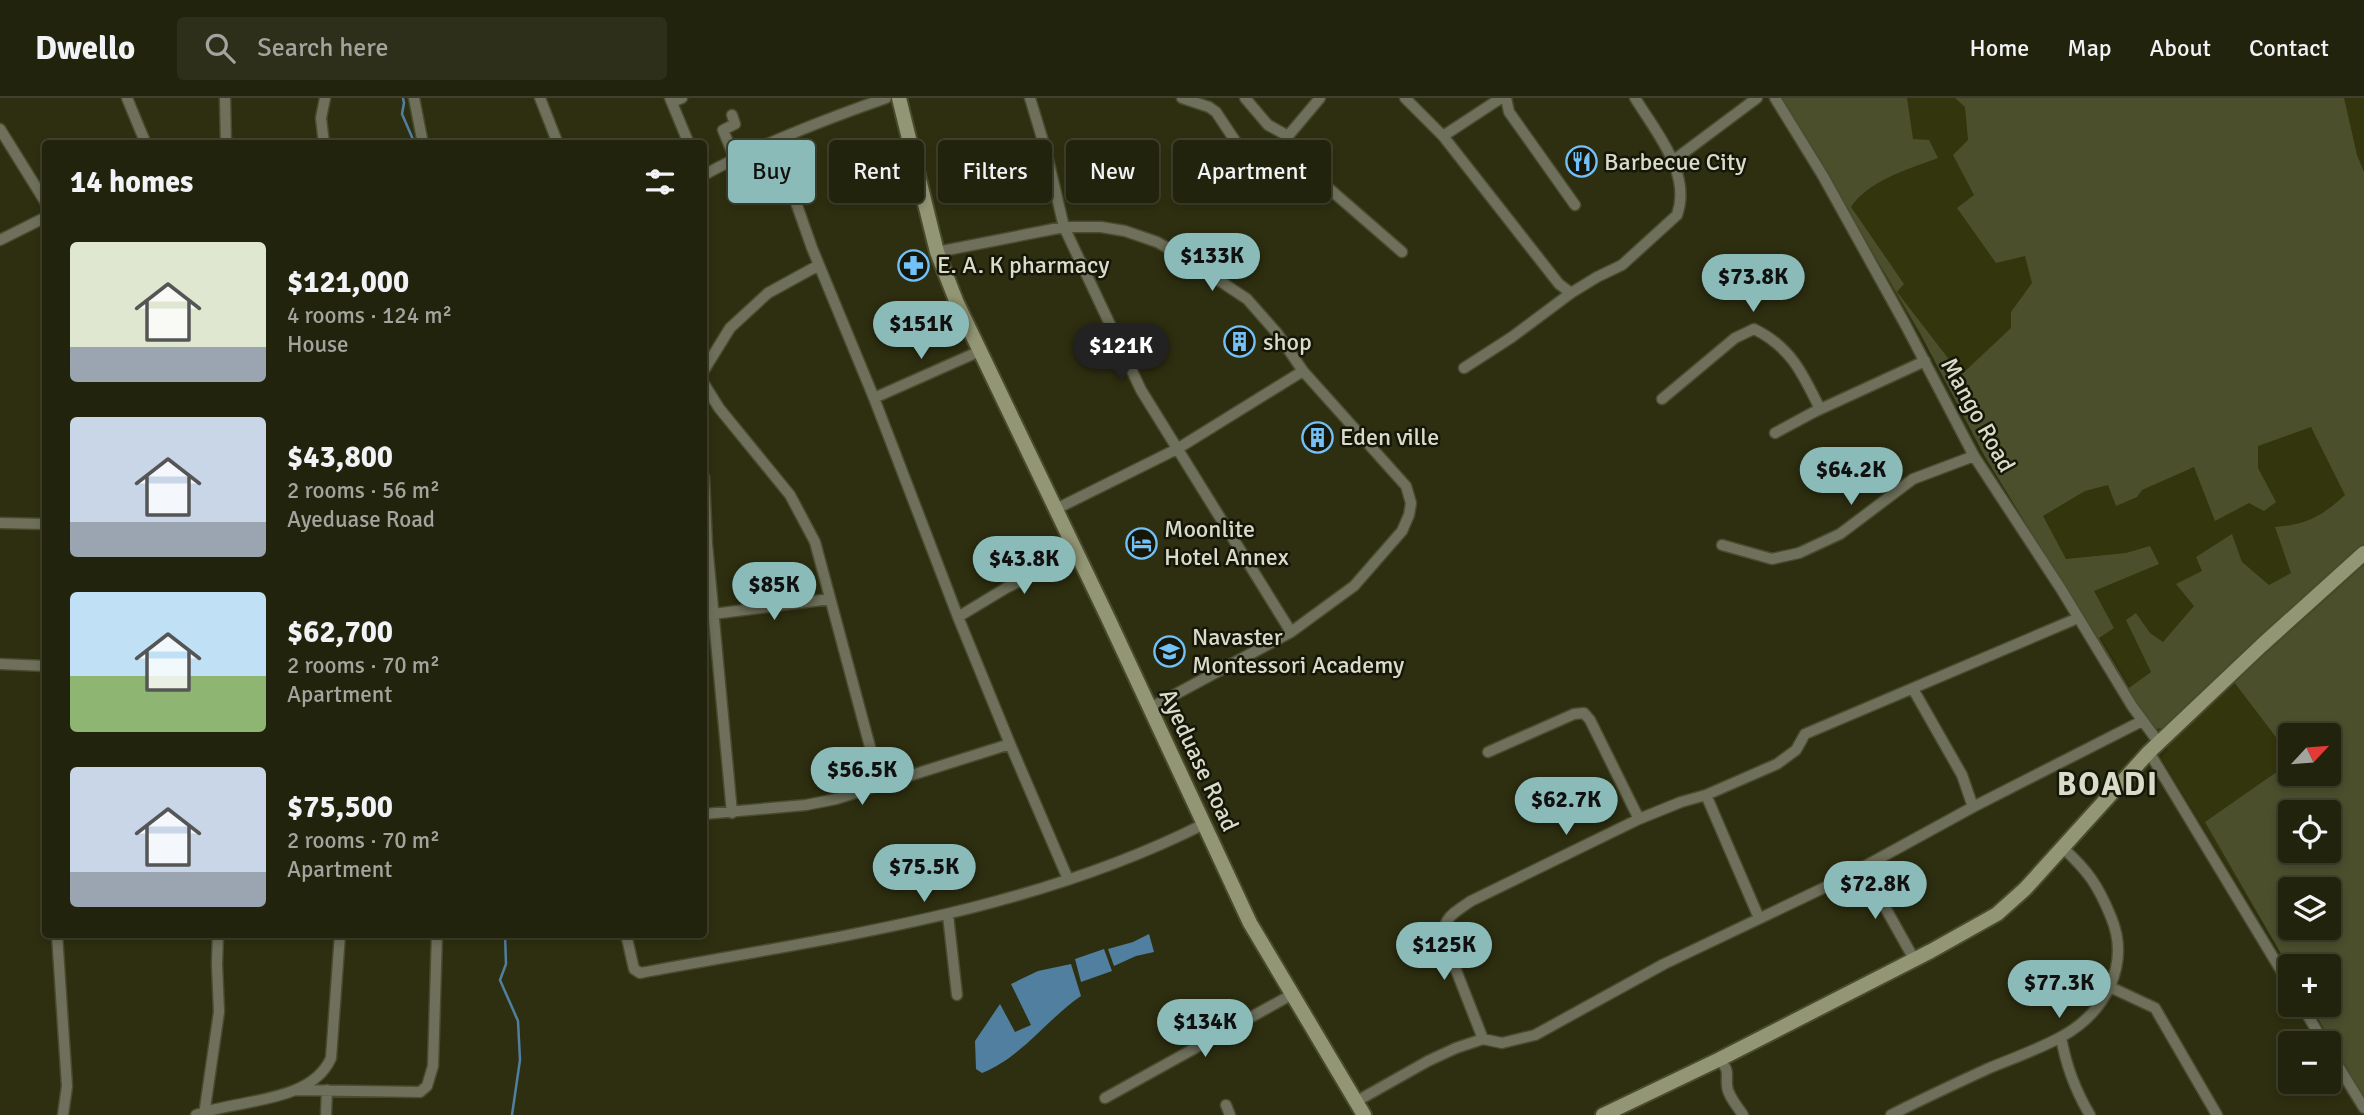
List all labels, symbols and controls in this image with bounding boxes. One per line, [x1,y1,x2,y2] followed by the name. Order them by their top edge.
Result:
[177,17,667,80] search box
[35,28,135,69] text: Dwello
[201,29,239,67] icon: search
[257,32,388,64] text: Search here
[1969,33,2029,63] text: Home
[2067,33,2112,63] text: Map
[2150,33,2211,63] text: About
[2249,33,2329,63] text: Contact
[728,140,815,203] chip: Buy
[829,140,924,203] chip: Rent
[938,140,1052,203] chip: Filters
[1066,140,1159,203] chip: New
[1173,140,1331,203] chip: Apartment
[1564,145,1598,179] restaurant icon: Barbecue City
[1604,147,1746,177] place label: Barbecue City
[641,163,679,201] icon: filters
[70,164,193,201] text: 14 homes
[1163,234,1261,293] pin: $133K
[1180,241,1244,270] text: $133K
[897,248,931,282] pharmacy icon: E. A. K pharmacy
[937,250,1109,280] place label: E. A. K pharmacy
[1696,254,1810,314] pin: $73.8K
[1718,262,1788,291] text: $73.8K
[287,264,409,301] text: $121,000
[126,270,210,354] icon: home
[287,301,452,330] text: 4 rooms · 124 m²
[872,302,970,361] pin: $151K
[889,309,953,338] text: $151K
[1072,324,1170,383] pin: $121K
[1223,325,1257,359] building icon: shop
[1263,327,1312,357] place label: shop
[287,330,349,359] text: House
[1089,331,1153,360] text: $121K
[1934,352,2022,478] street label: Mango Road
[1300,420,1334,454] building icon: Eden ville
[1340,422,1439,452] place label: Eden ville
[287,439,393,476] text: $43,800
[126,445,210,529] icon: home
[1794,448,1908,507] pin: $64.2K
[1816,455,1886,484] text: $64.2K
[287,476,440,505] text: 2 rooms · 56 m²
[287,505,435,534] text: Ayeduase Road
[1164,514,1289,572] place label: Moonlite Hotel Annex
[1124,526,1158,560] hotel icon: Moonlite Hotel Annex
[967,536,1081,596] pin: $43.8K
[989,544,1059,573] text: $43.8K
[733,562,815,622] pin: $85K
[748,570,800,599] text: $85K
[287,614,393,651] text: $62,700
[126,620,210,704] icon: home
[1192,622,1404,680] place label: Navaster Montessori Academy
[1152,634,1186,668] school or university icon: Navaster Montessori Academy
[287,651,440,680] text: 2 rooms · 70 m²
[287,680,392,709] text: Apartment
[1153,684,1245,836] street label: Ayeduase Road
[2278,723,2342,786] north arrow
[2278,723,2341,1094] map controls
[805,748,919,807] pin: $56.5K
[827,755,897,784] text: $56.5K
[2057,765,2159,804] district label: BOADI
[1509,778,1623,837] pin: $62.7K
[1531,785,1601,814] text: $62.7K
[287,789,393,826] text: $75,500
[126,795,210,879] icon: home
[2278,800,2341,863] button: locate
[287,826,440,855] text: 2 rooms · 70 m²
[867,844,981,904] pin: $75.5K
[889,852,959,881] text: $75.5K
[287,855,392,884] text: Apartment
[1818,862,1932,921] pin: $72.8K
[1840,869,1910,898] text: $72.8K
[2278,877,2341,940] button: layers
[1395,922,1493,982] pin: $125K
[1412,930,1476,959] text: $125K
[2278,954,2341,1017] button: +
[2002,960,2116,1020] pin: $77.3K
[2024,968,2094,997] text: $77.3K
[1156,1000,1254,1059] pin: $134K
[1173,1007,1237,1036] text: $134K
[2278,1031,2341,1094] button: −

